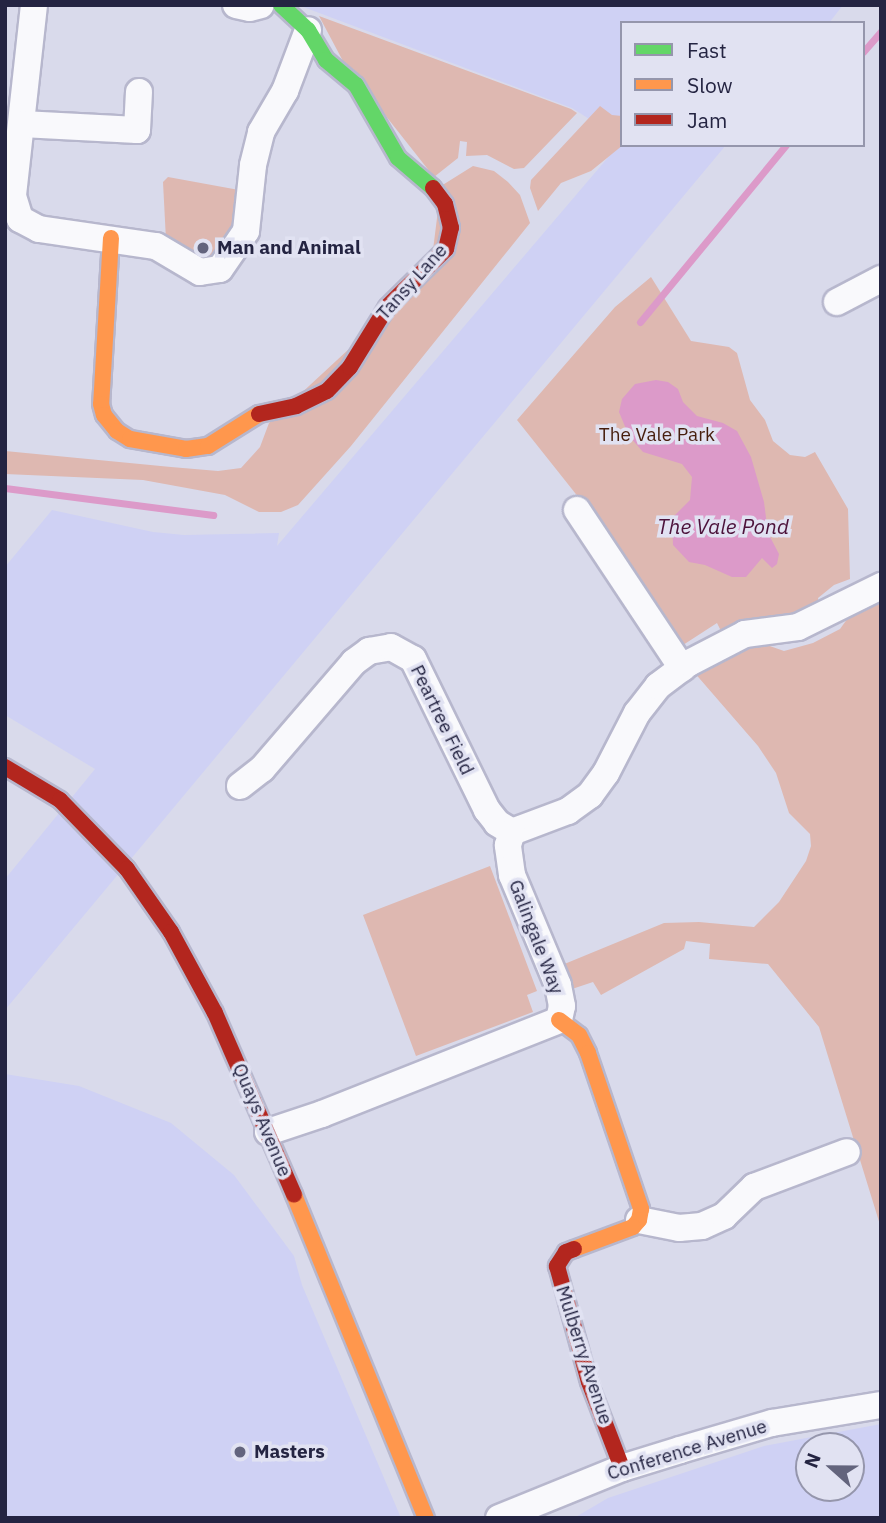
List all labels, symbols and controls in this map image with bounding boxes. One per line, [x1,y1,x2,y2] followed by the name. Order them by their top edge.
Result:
[620,21,865,147] legend
[687,36,727,64] text: Fast
[687,71,733,99] text: Slow
[687,106,727,134] text: Jam
[217,237,361,259] place label: Man and Animal
[372,239,452,325] street label: Tansy Lane
[195,240,211,256] marker: Man and Animal
[599,424,715,446] park label: The Vale Park
[657,513,789,539] water label: The Vale Pond
[406,661,478,779] street label: Peartree Field
[504,877,568,997] street label: Galingale Way
[228,1060,296,1180] street label: Quays Avenue
[551,1283,617,1427] street label: Mulberry Avenue
[604,1415,770,1485] street label: Conference Avenue
[795,1432,865,1502] north arrow
[254,1441,325,1463] place label: Masters
[232,1444,248,1460] marker: Masters
[799,1449,826,1471] text: N

